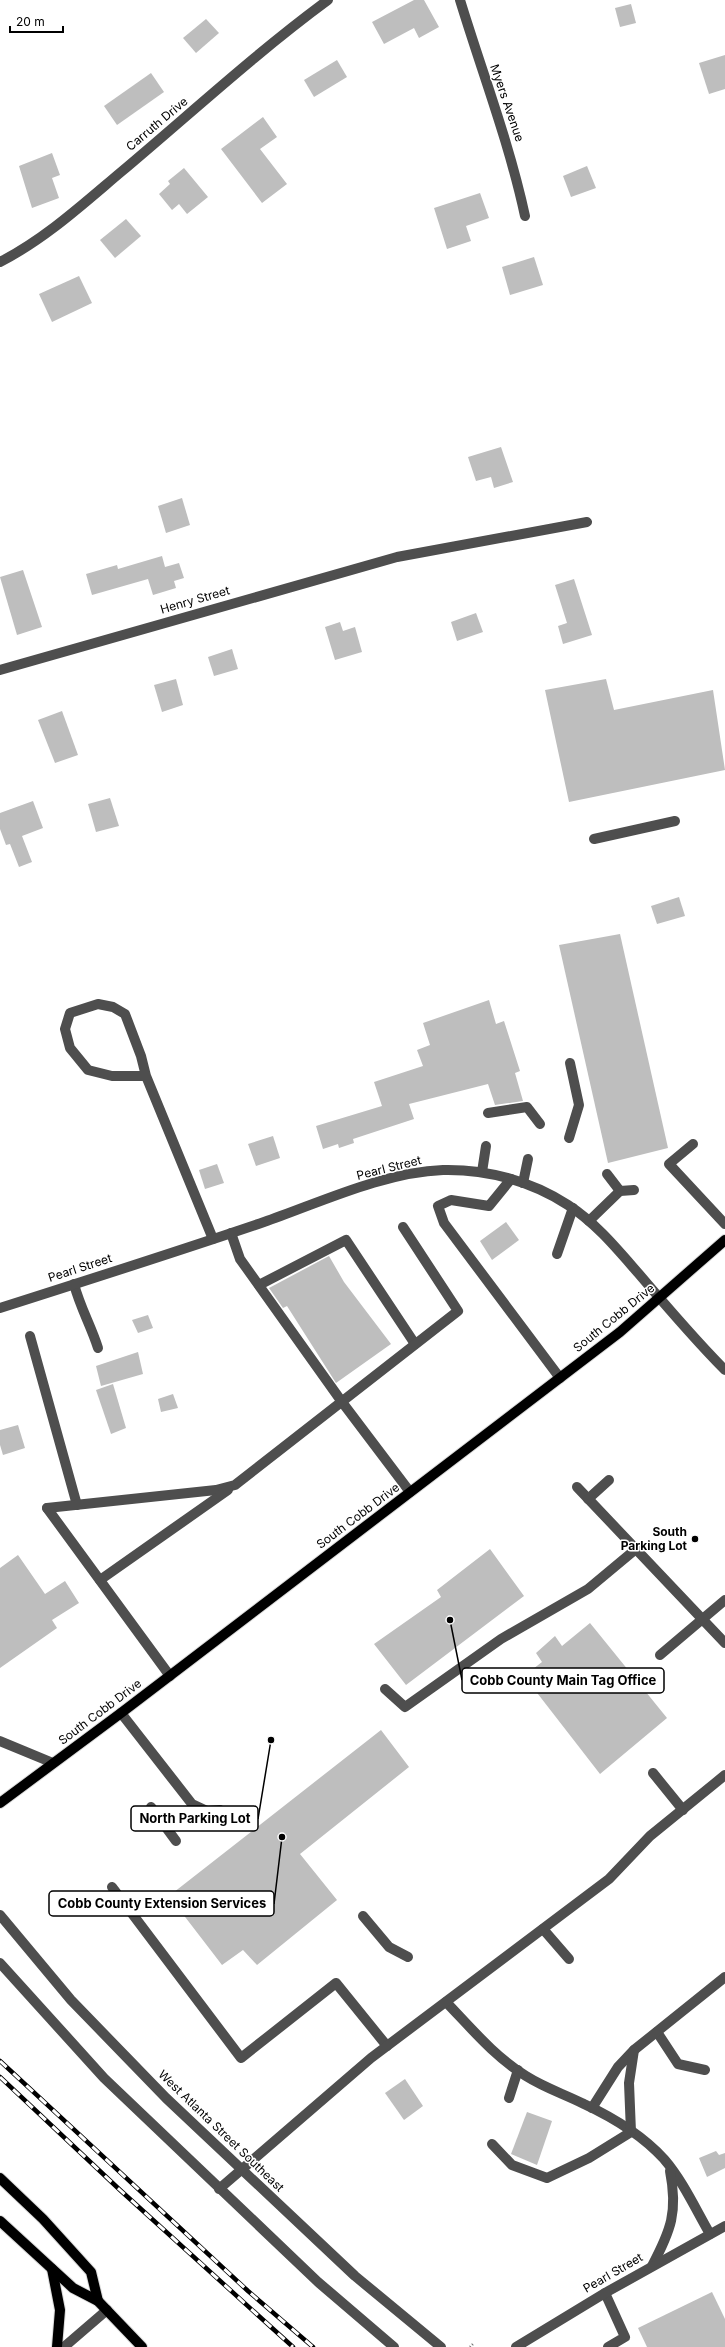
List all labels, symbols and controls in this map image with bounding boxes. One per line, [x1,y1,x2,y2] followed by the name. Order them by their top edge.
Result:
[10,8,63,34] scale bar
[16,14,45,29] text: 20 m
[487,62,528,143] street label: Myers Avenue
[123,93,191,154] street label: Carruth Drive
[158,582,231,617] street label: Henry Street
[355,1152,423,1183] street label: Pearl Street
[46,1250,114,1285] street label: Pearl Street
[570,1280,657,1355] street label: South Cobb Drive
[313,1479,402,1552] street label: South Cobb Drive
[621,1524,688,1553] place label: South Parking Lot
[690,1534,700,1544] marker: South Parking Lot
[462,1668,664,1693] callout: Cobb County Main Tag Office
[470,1672,657,1688] text: Cobb County Main Tag Office
[55,1675,144,1748] street label: South Cobb Drive
[131,1806,258,1831] callout: North Parking Lot
[139,1810,251,1826] text: North Parking Lot
[49,1891,274,1916] callout: Cobb County Extension Services
[58,1895,266,1911] text: Cobb County Extension Services
[155,2067,287,2195] street label: West Atlanta Street Southeast
[580,2249,645,2296] street label: Pearl Street

